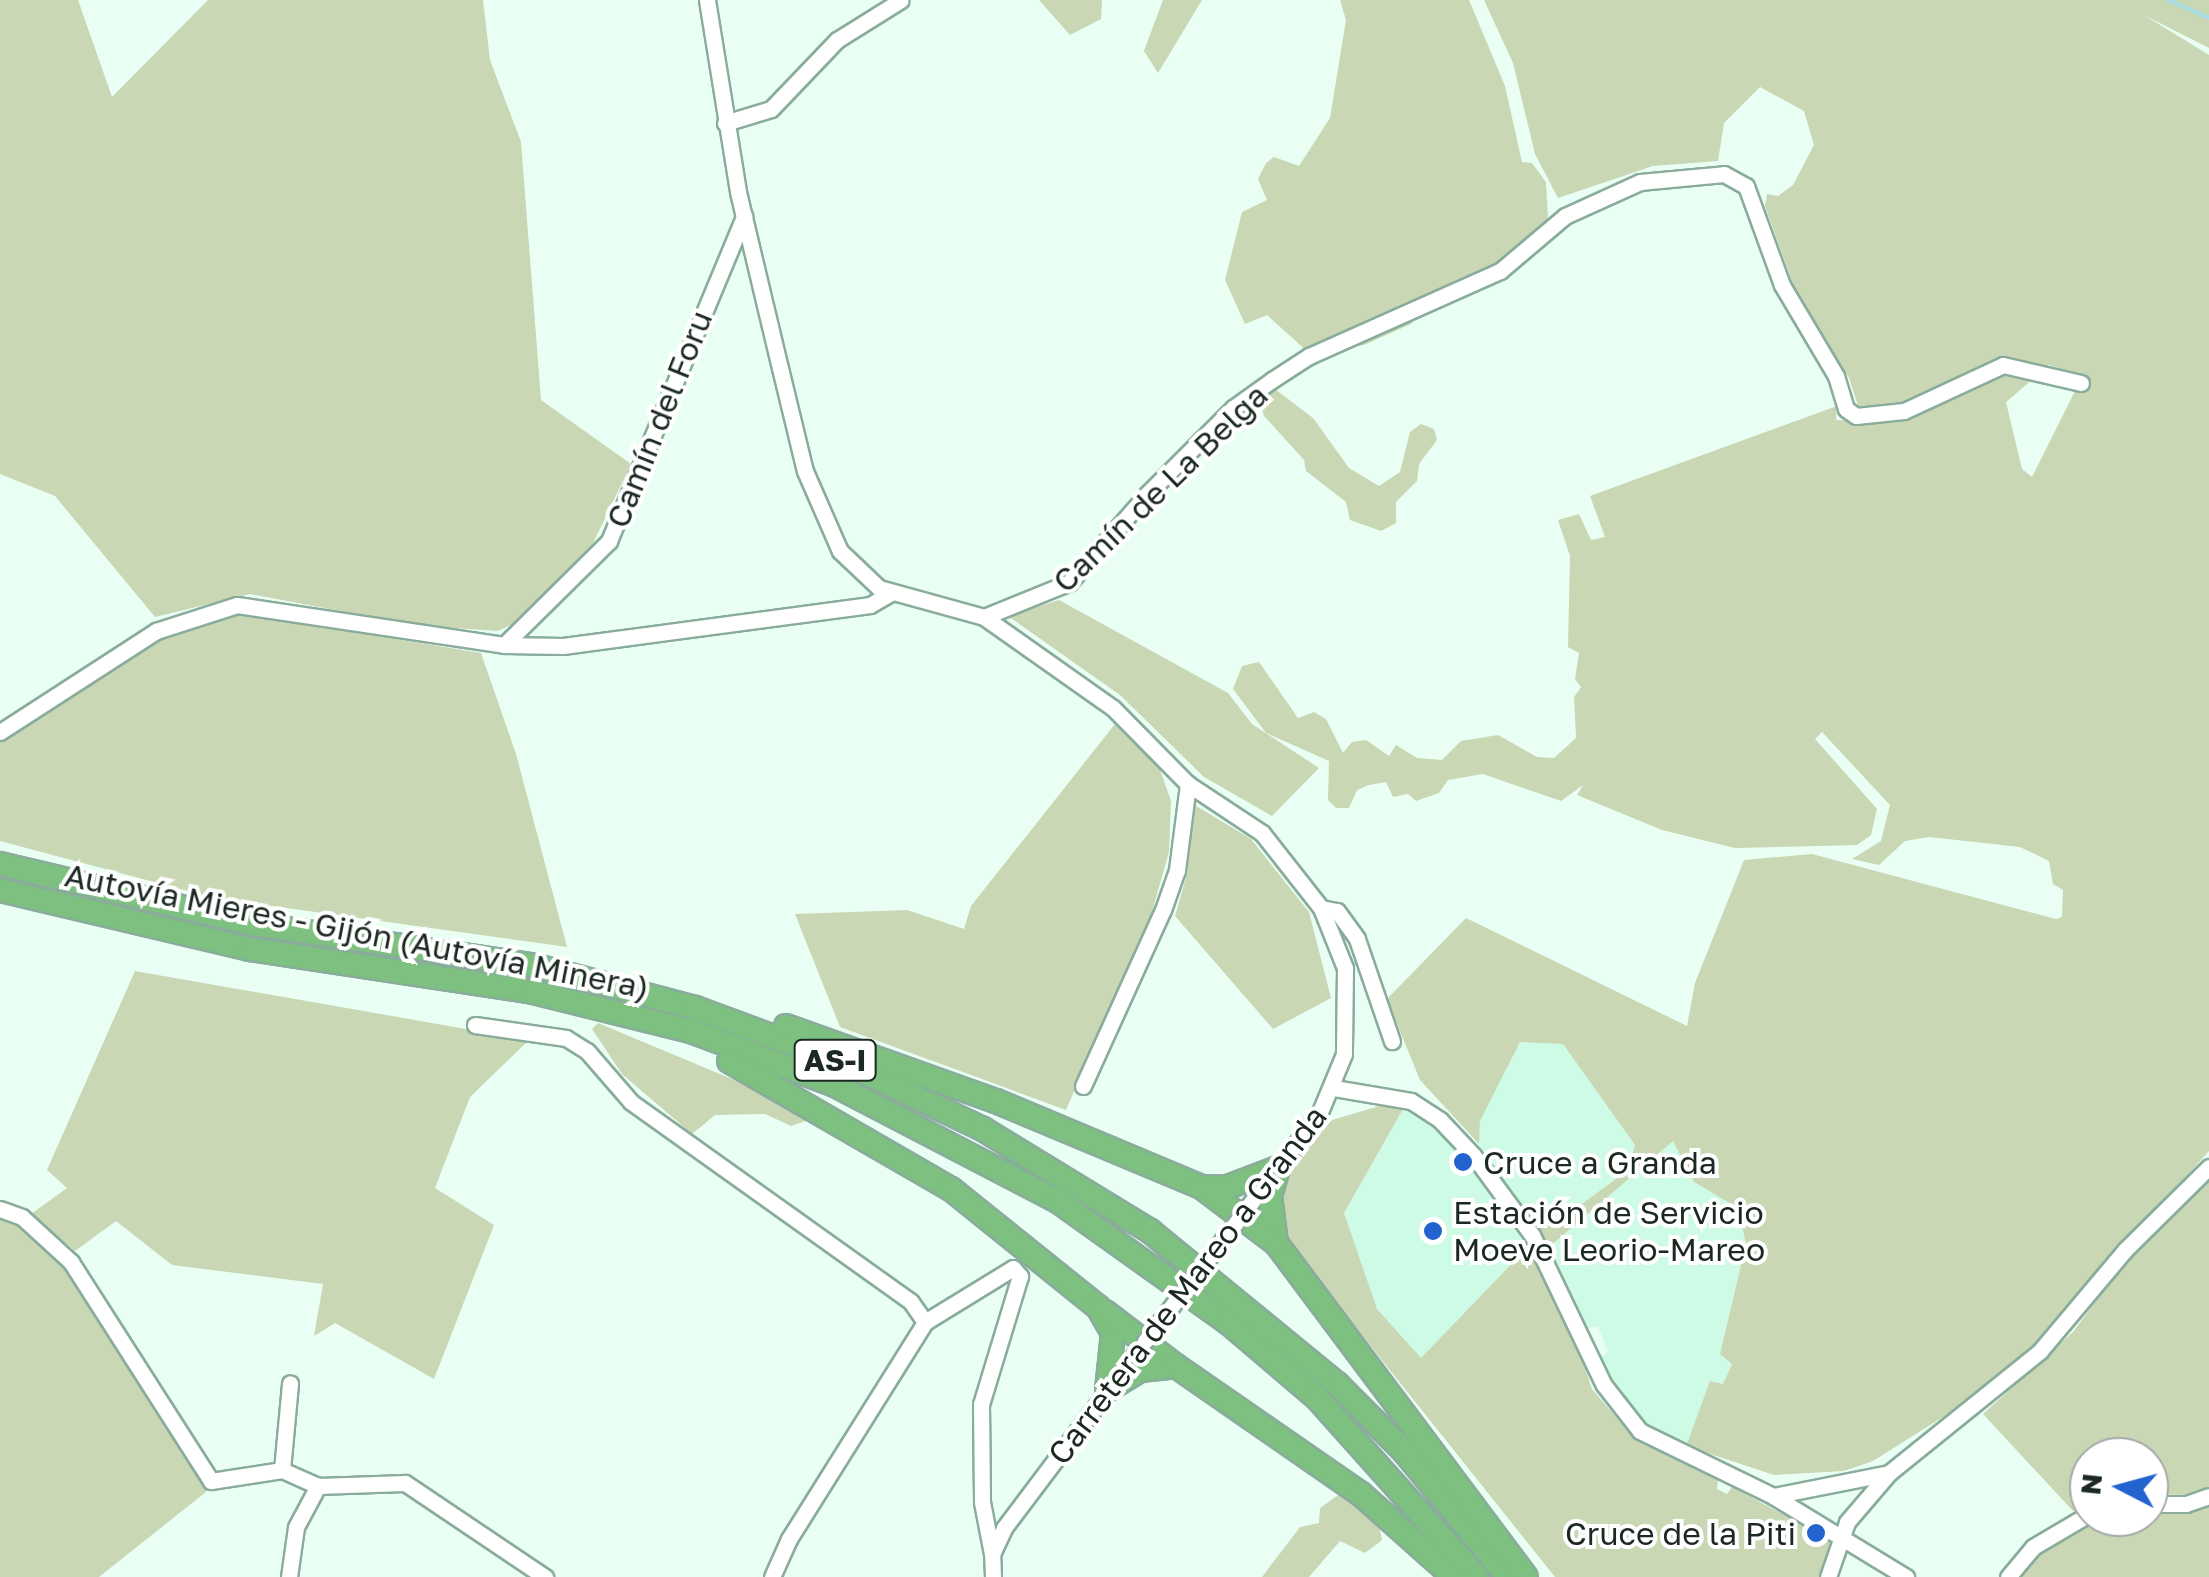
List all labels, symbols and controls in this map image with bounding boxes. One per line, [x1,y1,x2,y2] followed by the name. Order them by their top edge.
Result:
[598,305,720,533] street label: Camín del Foru
[1045,376,1275,600] street label: Camín de La Belga
[62,855,652,1007] street label: Autovía Mieres - Gijón (Autovía Minera)
[792,1035,878,1085] road number: AS-I
[1040,1098,1334,1472] street label: Carretera de Mareo a Granda
[1483,1143,1717,1181] place label: Cruce a Granda
[1452,1151,1474,1173] marker: Cruce a Granda
[1453,1194,1765,1269] place label: Estación de Servicio Moeve Leorio-Mareo
[1422,1220,1444,1242] marker: Estación de Servicio Moeve Leorio-Mareo
[2069,1437,2169,1537] north arrow
[2073,1472,2108,1496] text: N
[1565,1514,1796,1552] place label: Cruce de la Piti
[1805,1522,1827,1544] marker: Cruce de la Piti

